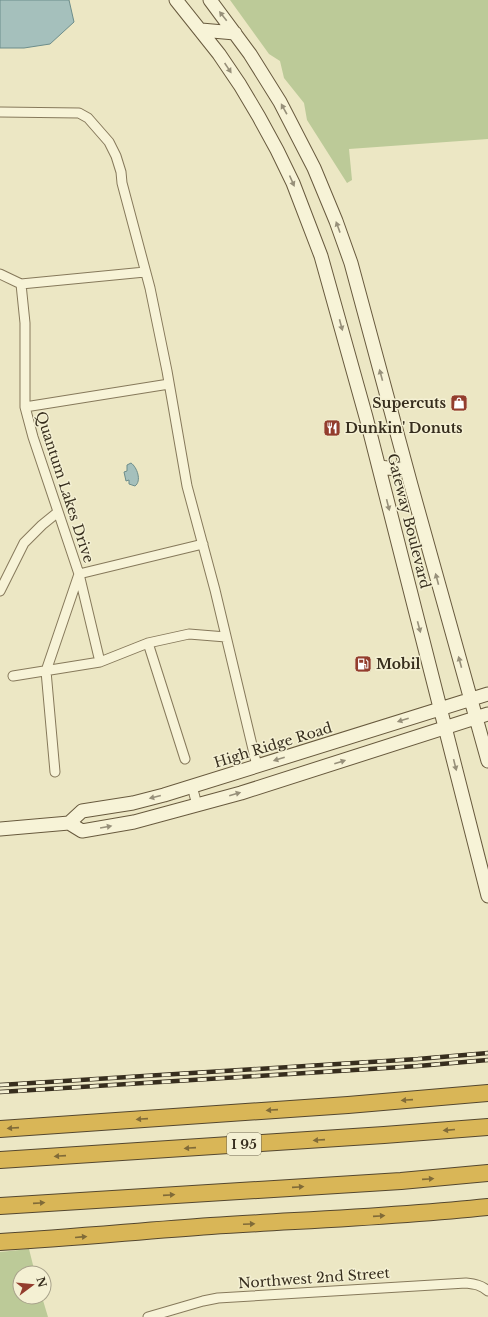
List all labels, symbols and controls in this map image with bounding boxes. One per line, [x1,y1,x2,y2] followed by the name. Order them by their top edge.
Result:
[218,11,227,22] one-way arrow
[224,62,232,73] one-way arrow
[281,103,287,114] one-way arrow
[289,175,295,186] one-way arrow
[335,220,341,232] one-way arrow
[338,318,344,331] one-way arrow
[378,369,384,381] one-way arrow
[449,393,469,413] shop icon: Supercuts
[372,394,446,412] place label: Supercuts
[32,409,98,565] street label: Quantum Lakes Drive
[322,418,342,438] restaurant icon: Dunkin' Donuts
[345,419,463,437] place label: Dunkin' Donuts
[383,452,435,591] street label: Gateway Boulevard
[385,500,391,512] one-way arrow
[434,572,440,584] one-way arrow
[416,621,422,633] one-way arrow
[353,654,373,674] fuel station icon: Mobil
[376,655,420,673] place label: Mobil
[456,656,462,668] one-way arrow
[212,718,335,772] street label: High Ridge Road
[397,718,409,724] one-way arrow
[273,756,285,762] one-way arrow
[334,758,346,764] one-way arrow
[452,759,458,771] one-way arrow
[229,791,241,797] one-way arrow
[149,794,161,800] one-way arrow
[100,823,112,829] one-way arrow
[401,1097,413,1104] one-way arrow
[266,1106,278,1113] one-way arrow
[136,1116,148,1123] one-way arrow
[6,1125,19,1131] one-way arrow
[443,1127,455,1134] one-way arrow
[227,1133,261,1155] road number: I 95
[313,1136,326,1143] one-way arrow
[184,1144,196,1151] one-way arrow
[54,1153,66,1160] one-way arrow
[422,1175,434,1182] one-way arrow
[292,1184,304,1191] one-way arrow
[163,1192,175,1199] one-way arrow
[33,1200,45,1207] one-way arrow
[373,1213,385,1220] one-way arrow
[243,1221,256,1227] one-way arrow
[75,1234,87,1240] one-way arrow
[238,1264,391,1292] street label: Northwest 2nd Street
[12,1265,52,1305] north arrow
[33,1275,50,1290] text: N

